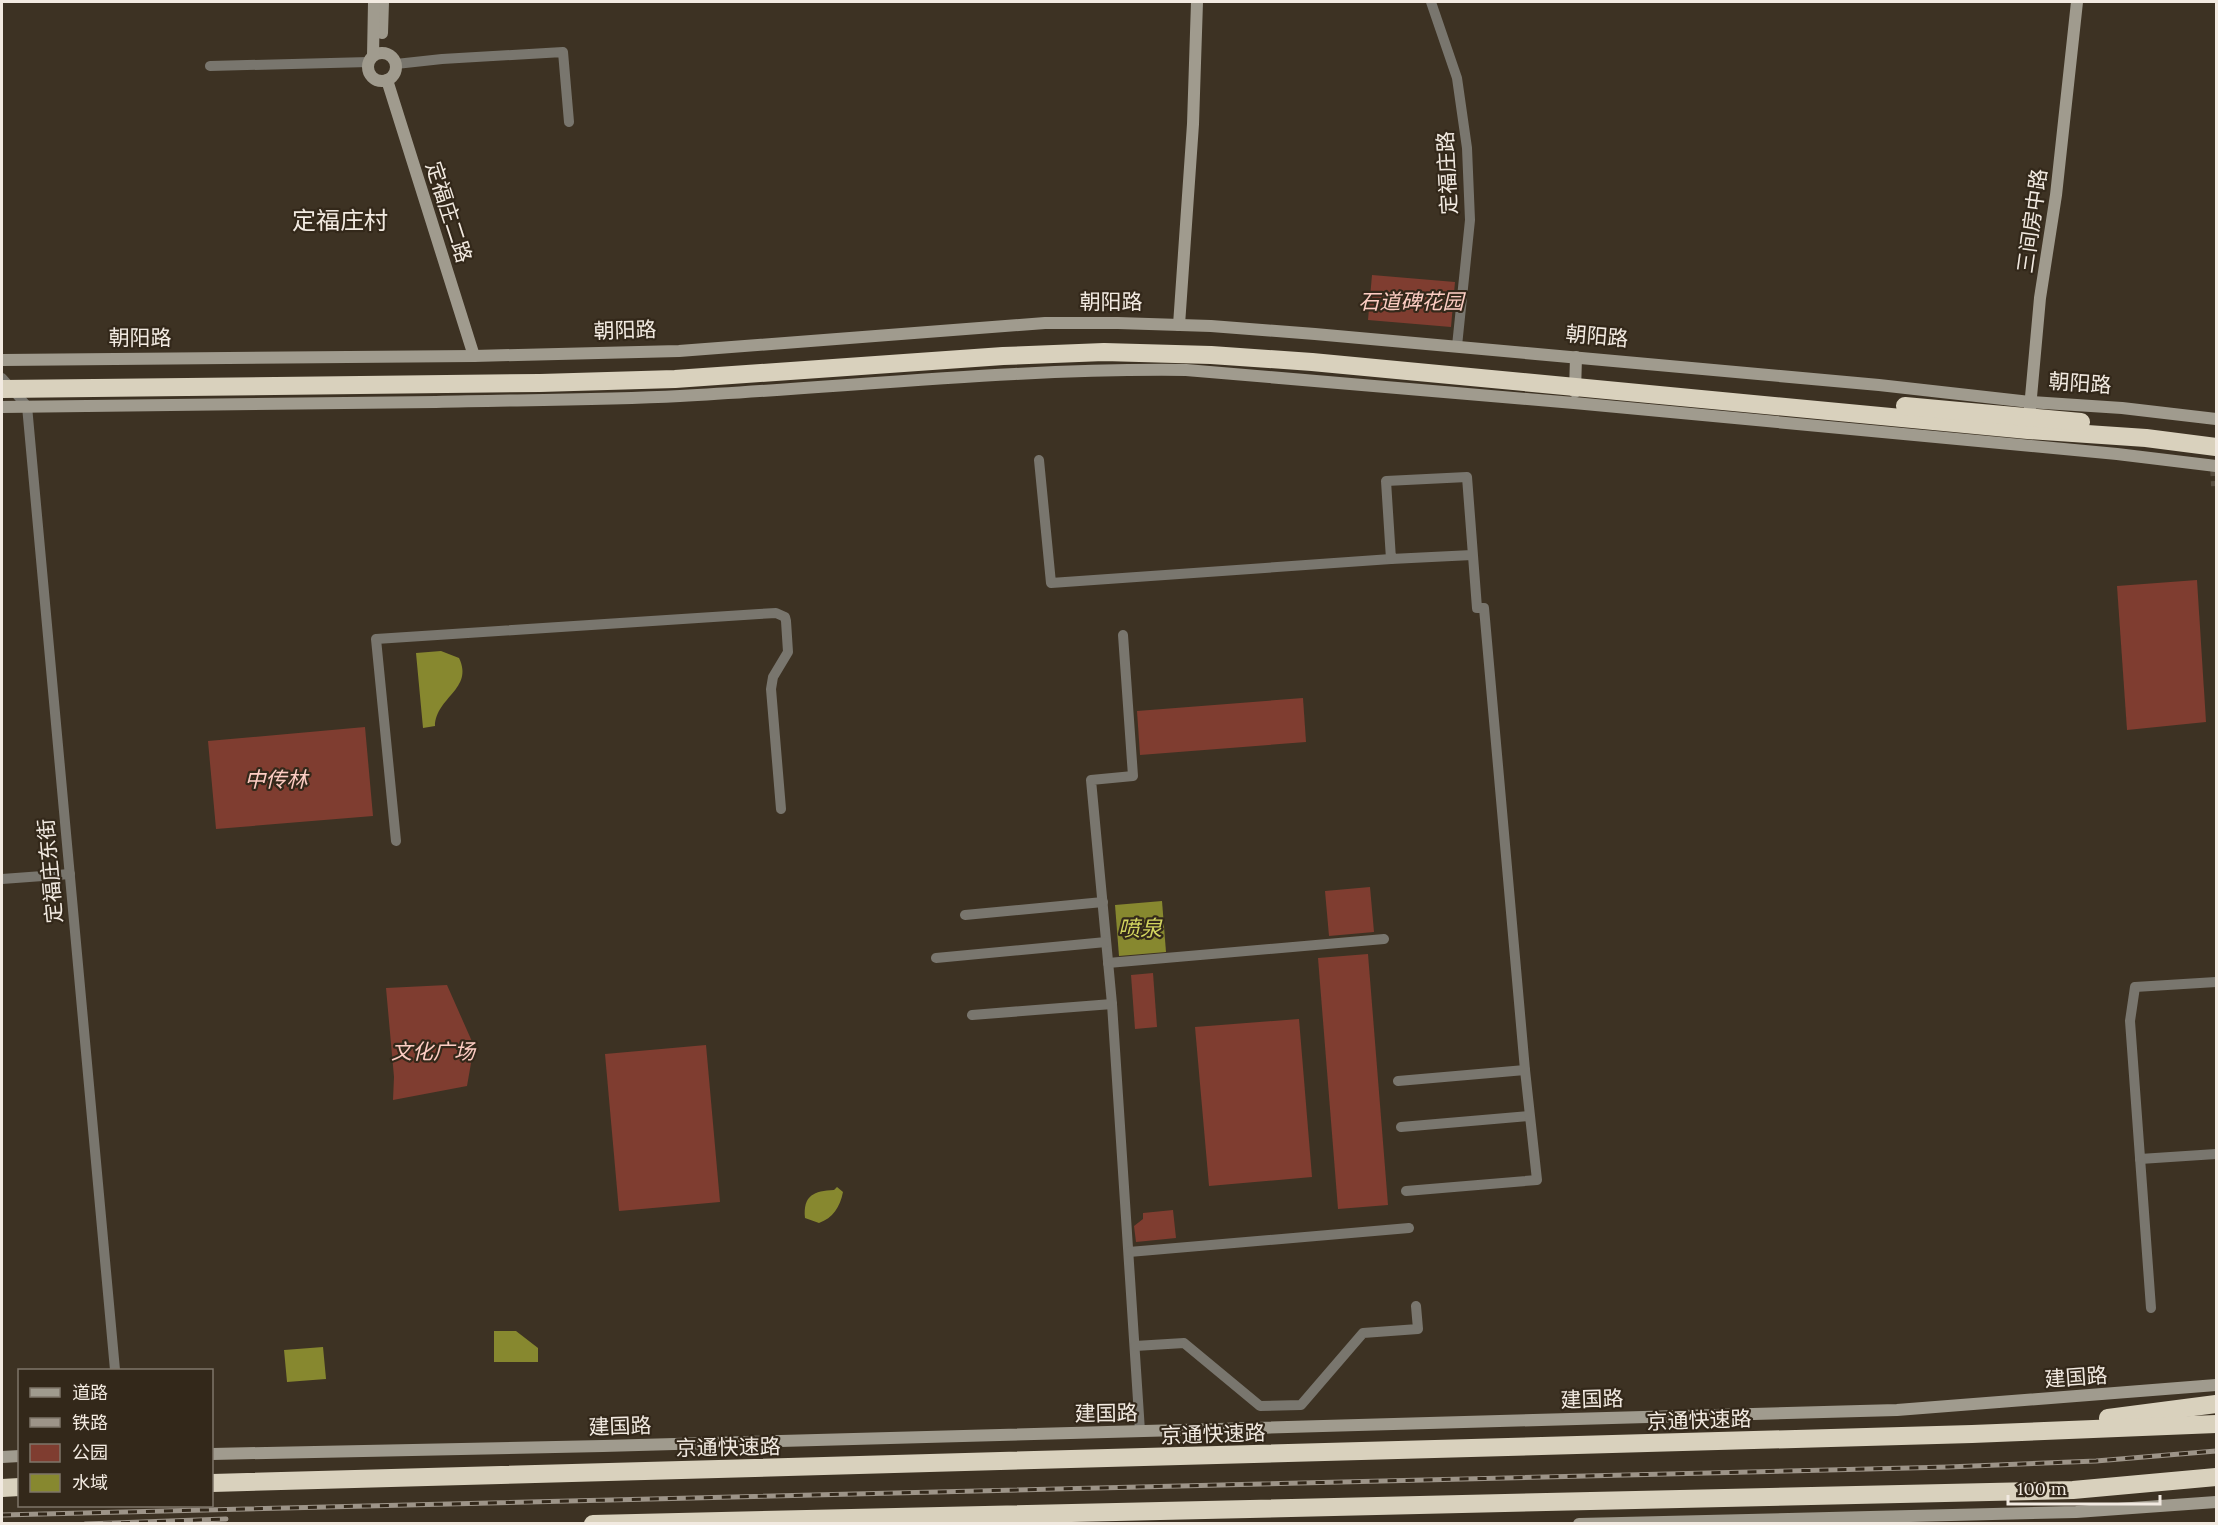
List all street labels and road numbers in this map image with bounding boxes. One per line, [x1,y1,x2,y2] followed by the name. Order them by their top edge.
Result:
[1431,130,1463,216] street label: 定福庄路
[420,158,478,266] street label: 定福庄二路
[2011,167,2053,275] street label: 三间房中路
[1080,288,1143,315] street label: 朝阳路
[593,315,657,345] street label: 朝阳路
[1564,320,1630,352] street label: 朝阳路
[109,324,172,351] street label: 朝阳路
[2048,367,2112,399] street label: 朝阳路
[32,818,68,924] street label: 定福庄东街
[2044,1361,2108,1393] street label: 建国路
[1560,1384,1624,1414] street label: 建国路
[1074,1399,1138,1427] street label: 建国路
[1646,1405,1752,1435] street label: 京通快速路
[588,1411,652,1441] street label: 建国路
[1160,1419,1266,1449] street label: 京通快速路
[675,1433,781,1461] street label: 京通快速路

